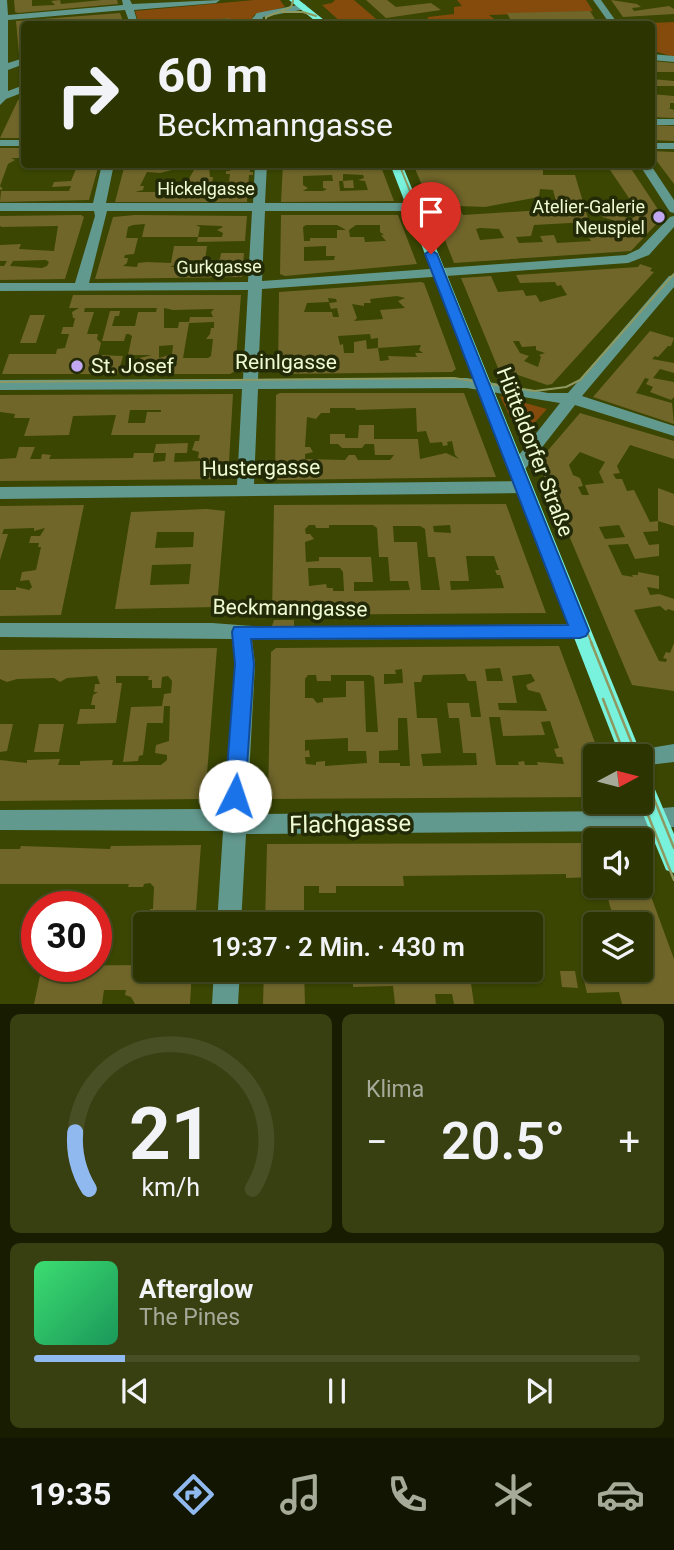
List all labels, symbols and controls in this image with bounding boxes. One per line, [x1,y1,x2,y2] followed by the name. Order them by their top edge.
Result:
[157,47,268,104] text: 60 m
[42,49,133,140] icon: right
[157,106,393,144] text: Beckmanngasse
[157,178,255,199] street label: Hickelgasse
[401,182,461,254] pin
[412,193,450,231] icon: arrive
[533,196,645,238] place label: Atelier-Galerie Neuspiel
[651,209,667,225] marker: Atelier-Galerie Neuspiel
[176,255,262,278] street label: Gurkgasse
[235,350,337,374] street label: Reinlgasse
[91,354,175,378] place label: St. Josef
[69,358,85,374] marker: St. Josef
[492,364,578,540] street label: Hütteldorfer Straße
[202,455,320,481] street label: Hustergasse
[212,595,368,621] street label: Beckmanngasse
[583,744,653,814] north arrow
[583,744,653,982] map controls
[198,759,272,833] position arrow
[289,809,411,839] street label: Flachgasse
[583,828,653,898] button: sound
[21,891,112,982] speed limit sign: 30
[583,912,653,982] button: layers
[211,932,465,962] text: 19:37 · 2 Min. · 430 m
[366,1076,424,1103] text: Klima
[129,1092,213,1178] text: 21
[441,1111,565,1172] text: 20.5°
[366,1120,388,1164] text: −
[618,1120,640,1164] text: +
[142,1173,200,1202] text: km/h
[139,1274,253,1304] text: Afterglow
[139,1304,240,1331] text: The Pines
[116,1372,154,1410] icon: previous
[318,1372,356,1410] icon: pause
[520,1372,558,1410] icon: next
[169,1470,218,1519] icon: directions
[276,1470,325,1519] icon: music
[383,1470,432,1519] icon: phone
[489,1470,538,1519] icon: climate
[596,1470,645,1519] icon: car
[29,1475,111,1513] text: 19:35

